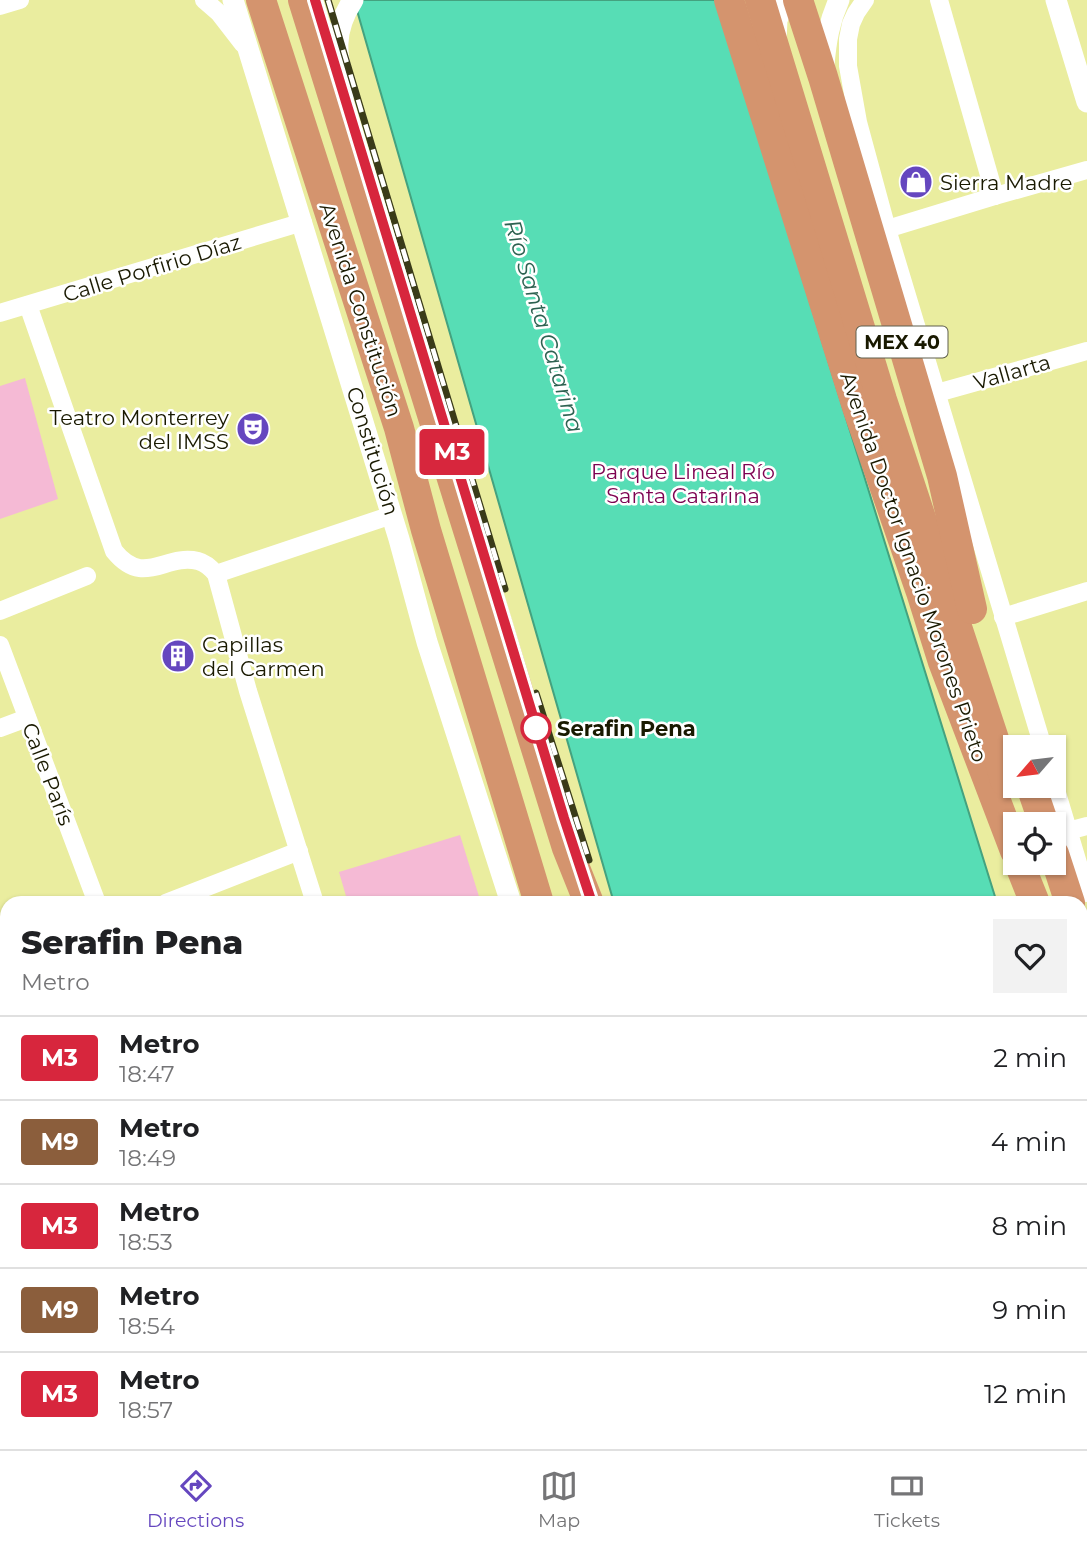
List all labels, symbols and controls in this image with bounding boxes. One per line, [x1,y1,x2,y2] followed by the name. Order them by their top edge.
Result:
[897,163,935,201] shop icon: Sierra Madre
[940,170,1073,195] place label: Sierra Madre
[315,200,407,420] street label: Avenida Constitución
[498,216,590,436] water label: Río Santa Catarina
[60,229,244,307] street label: Calle Porfirio Díaz
[856,326,948,358] road number: MEX 40
[971,349,1053,395] street label: Vallarta
[835,369,993,765] street label: Avenida Doctor Ignacio Morones Prieto
[342,384,404,518] street label: Constitución
[49,405,230,454] place label: Teatro Monterrey del IMSS
[234,410,272,448] theatre icon: Teatro Monterrey del IMSS
[420,429,484,475] line badge: M3
[433,437,471,466] text: M3
[591,459,775,508] park label: Parque Lineal Río Santa Catarina
[202,632,325,681] place label: Capillas del Carmen
[159,637,197,675] building icon: Capillas del Carmen
[521,713,551,743] marker: Serafin Pena
[557,716,696,741] place label: Serafin Pena
[17,719,79,829] street label: Calle París
[1003,735,1066,798] north arrow
[1003,735,1066,875] map controls
[1003,812,1066,875] button: locate
[993,919,1067,993] button: heart
[21,922,243,962] text: Serafin Pena
[21,968,90,996] text: Metro
[119,1028,200,1060] text: Metro
[993,1042,1067,1074] text: 2 min
[41,1043,78,1072] text: M3
[119,1060,174,1088] text: 18:47
[119,1112,200,1144] text: Metro
[991,1126,1067,1158] text: 4 min
[40,1127,79,1156] text: M9
[119,1144,176,1172] text: 18:49
[119,1196,200,1228] text: Metro
[991,1210,1067,1242] text: 8 min
[41,1211,78,1240] text: M3
[119,1228,173,1256] text: 18:53
[119,1280,200,1312] text: Metro
[992,1294,1067,1326] text: 9 min
[40,1295,79,1324] text: M9
[119,1312,175,1340] text: 18:54
[119,1364,200,1396] text: Metro
[984,1378,1067,1410] text: 12 min
[41,1379,78,1408] text: M3
[119,1396,173,1424] text: 18:57
[147,1467,244,1532] tab: Directions
[538,1467,580,1532] tab: Map
[874,1467,940,1532] tab: Tickets

